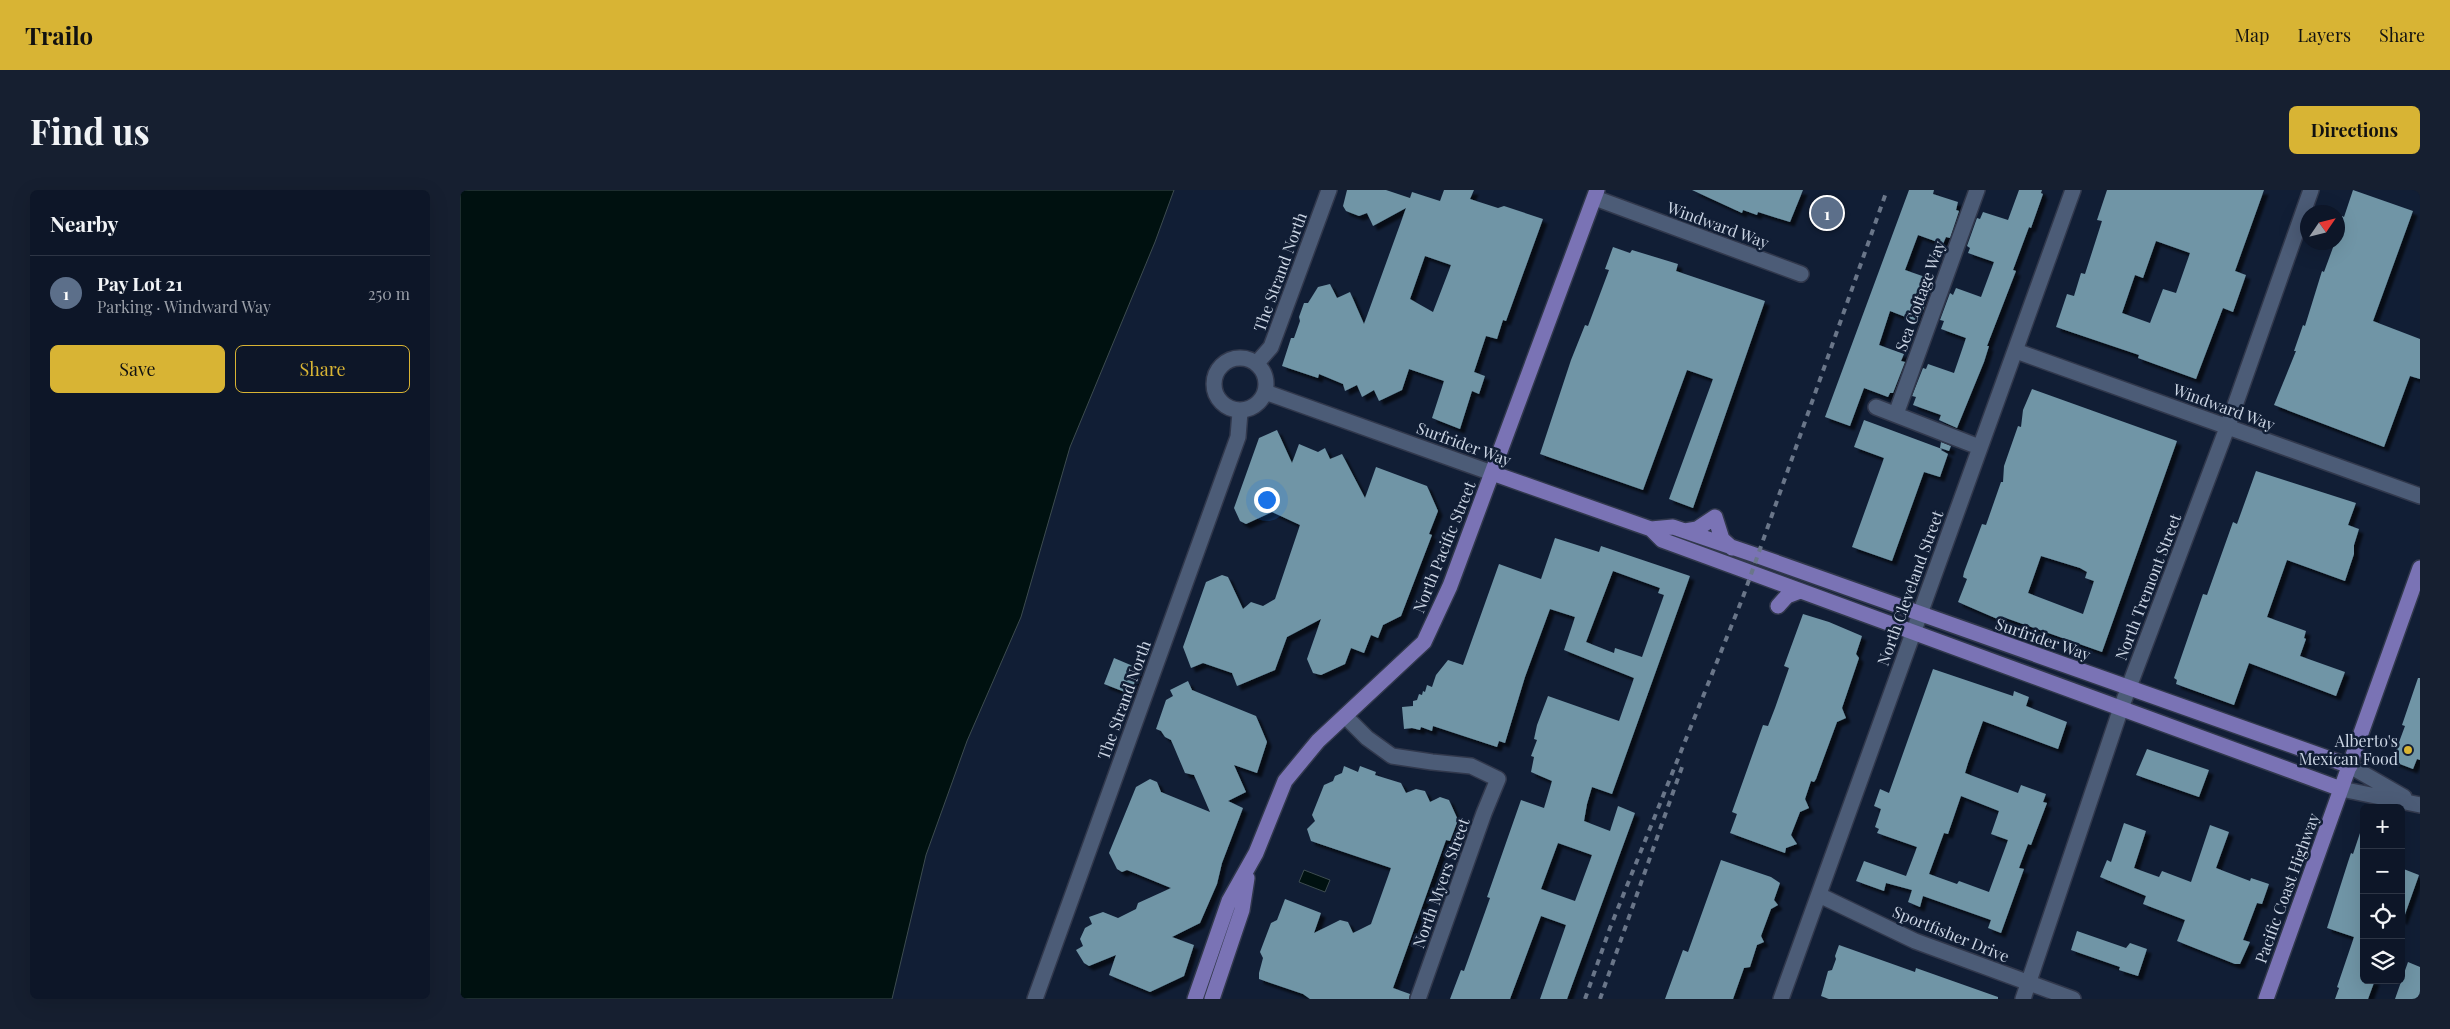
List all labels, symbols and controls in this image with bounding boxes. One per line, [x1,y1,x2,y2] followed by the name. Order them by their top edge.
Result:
[25,19,93,51] text: Trailo
[2234,23,2269,47] text: Map
[2297,23,2351,47] text: Layers
[2379,23,2425,47] text: Share
[2289,106,2420,154] button: Directions
[30,107,150,154] text: Find us
[1811,194,1843,232] pin: 1
[1663,196,1772,253] street label: Windward Way
[2300,205,2345,250] north arrow
[50,209,119,237] text: Nearby
[1248,209,1311,334] street label: The Strand North
[1890,238,1949,354] street label: Sea Cottage Way
[97,270,183,296] text: Pay Lot 21
[63,283,69,304] text: 1
[368,283,410,304] text: 250 m
[97,296,271,317] text: Parking · Windward Way
[50,345,225,393] button: Save
[235,345,410,393] button: Share
[2169,378,2278,435] street label: Windward Way
[1414,417,1514,470] street label: Surfrider Way
[1408,478,1480,616] street label: North Pacific Street
[1254,487,1280,513] your location
[1872,507,1947,668] street label: North Cleveland Street
[2110,510,2185,663] street label: North Tremont Street
[1993,612,2094,665] street label: Surfrider Way
[1092,637,1155,762] street label: The Strand North
[2299,730,2398,769] place label: Alberto's Mexican Food
[2402,744,2414,756] marker: Alberto's Mexican Food
[2360,804,2405,984] map controls
[2360,804,2405,849] button: +
[2250,810,2323,966] street label: Pacific Coast Highway
[1407,815,1474,951] street label: North Myers Street
[2360,849,2405,894] button: −
[2360,894,2405,939] button: locate
[1890,901,2013,967] street label: Sportfisher Drive
[2360,939,2405,984] button: layers

